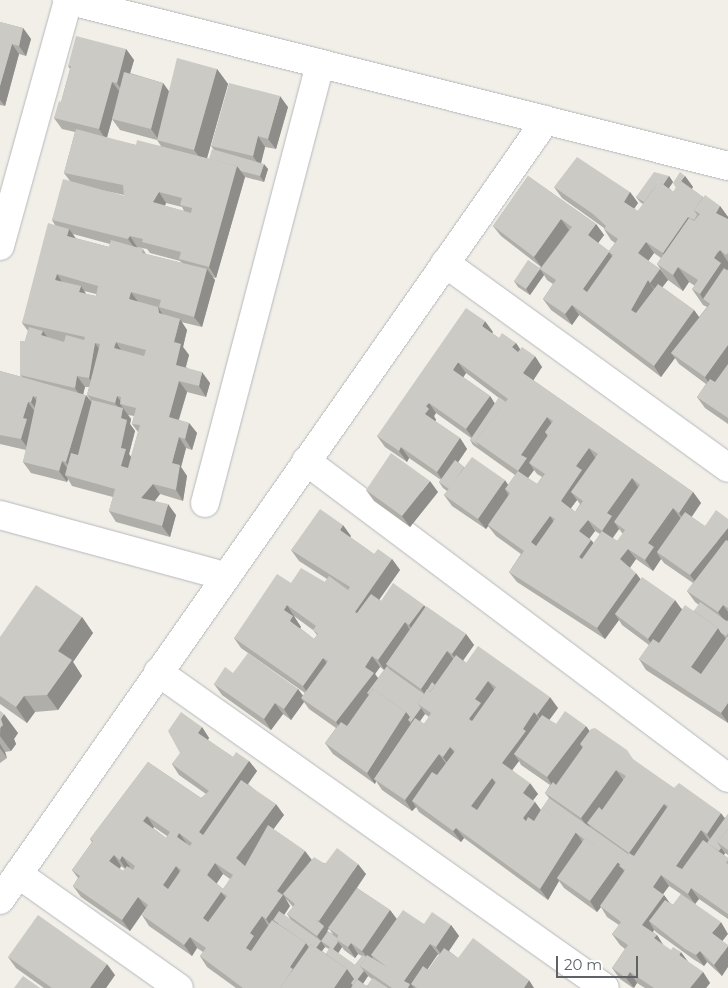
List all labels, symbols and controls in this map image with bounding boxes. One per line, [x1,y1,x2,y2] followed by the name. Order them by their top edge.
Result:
[558,946,640,978] scale bar
[564,955,602,974] text: 20 m

